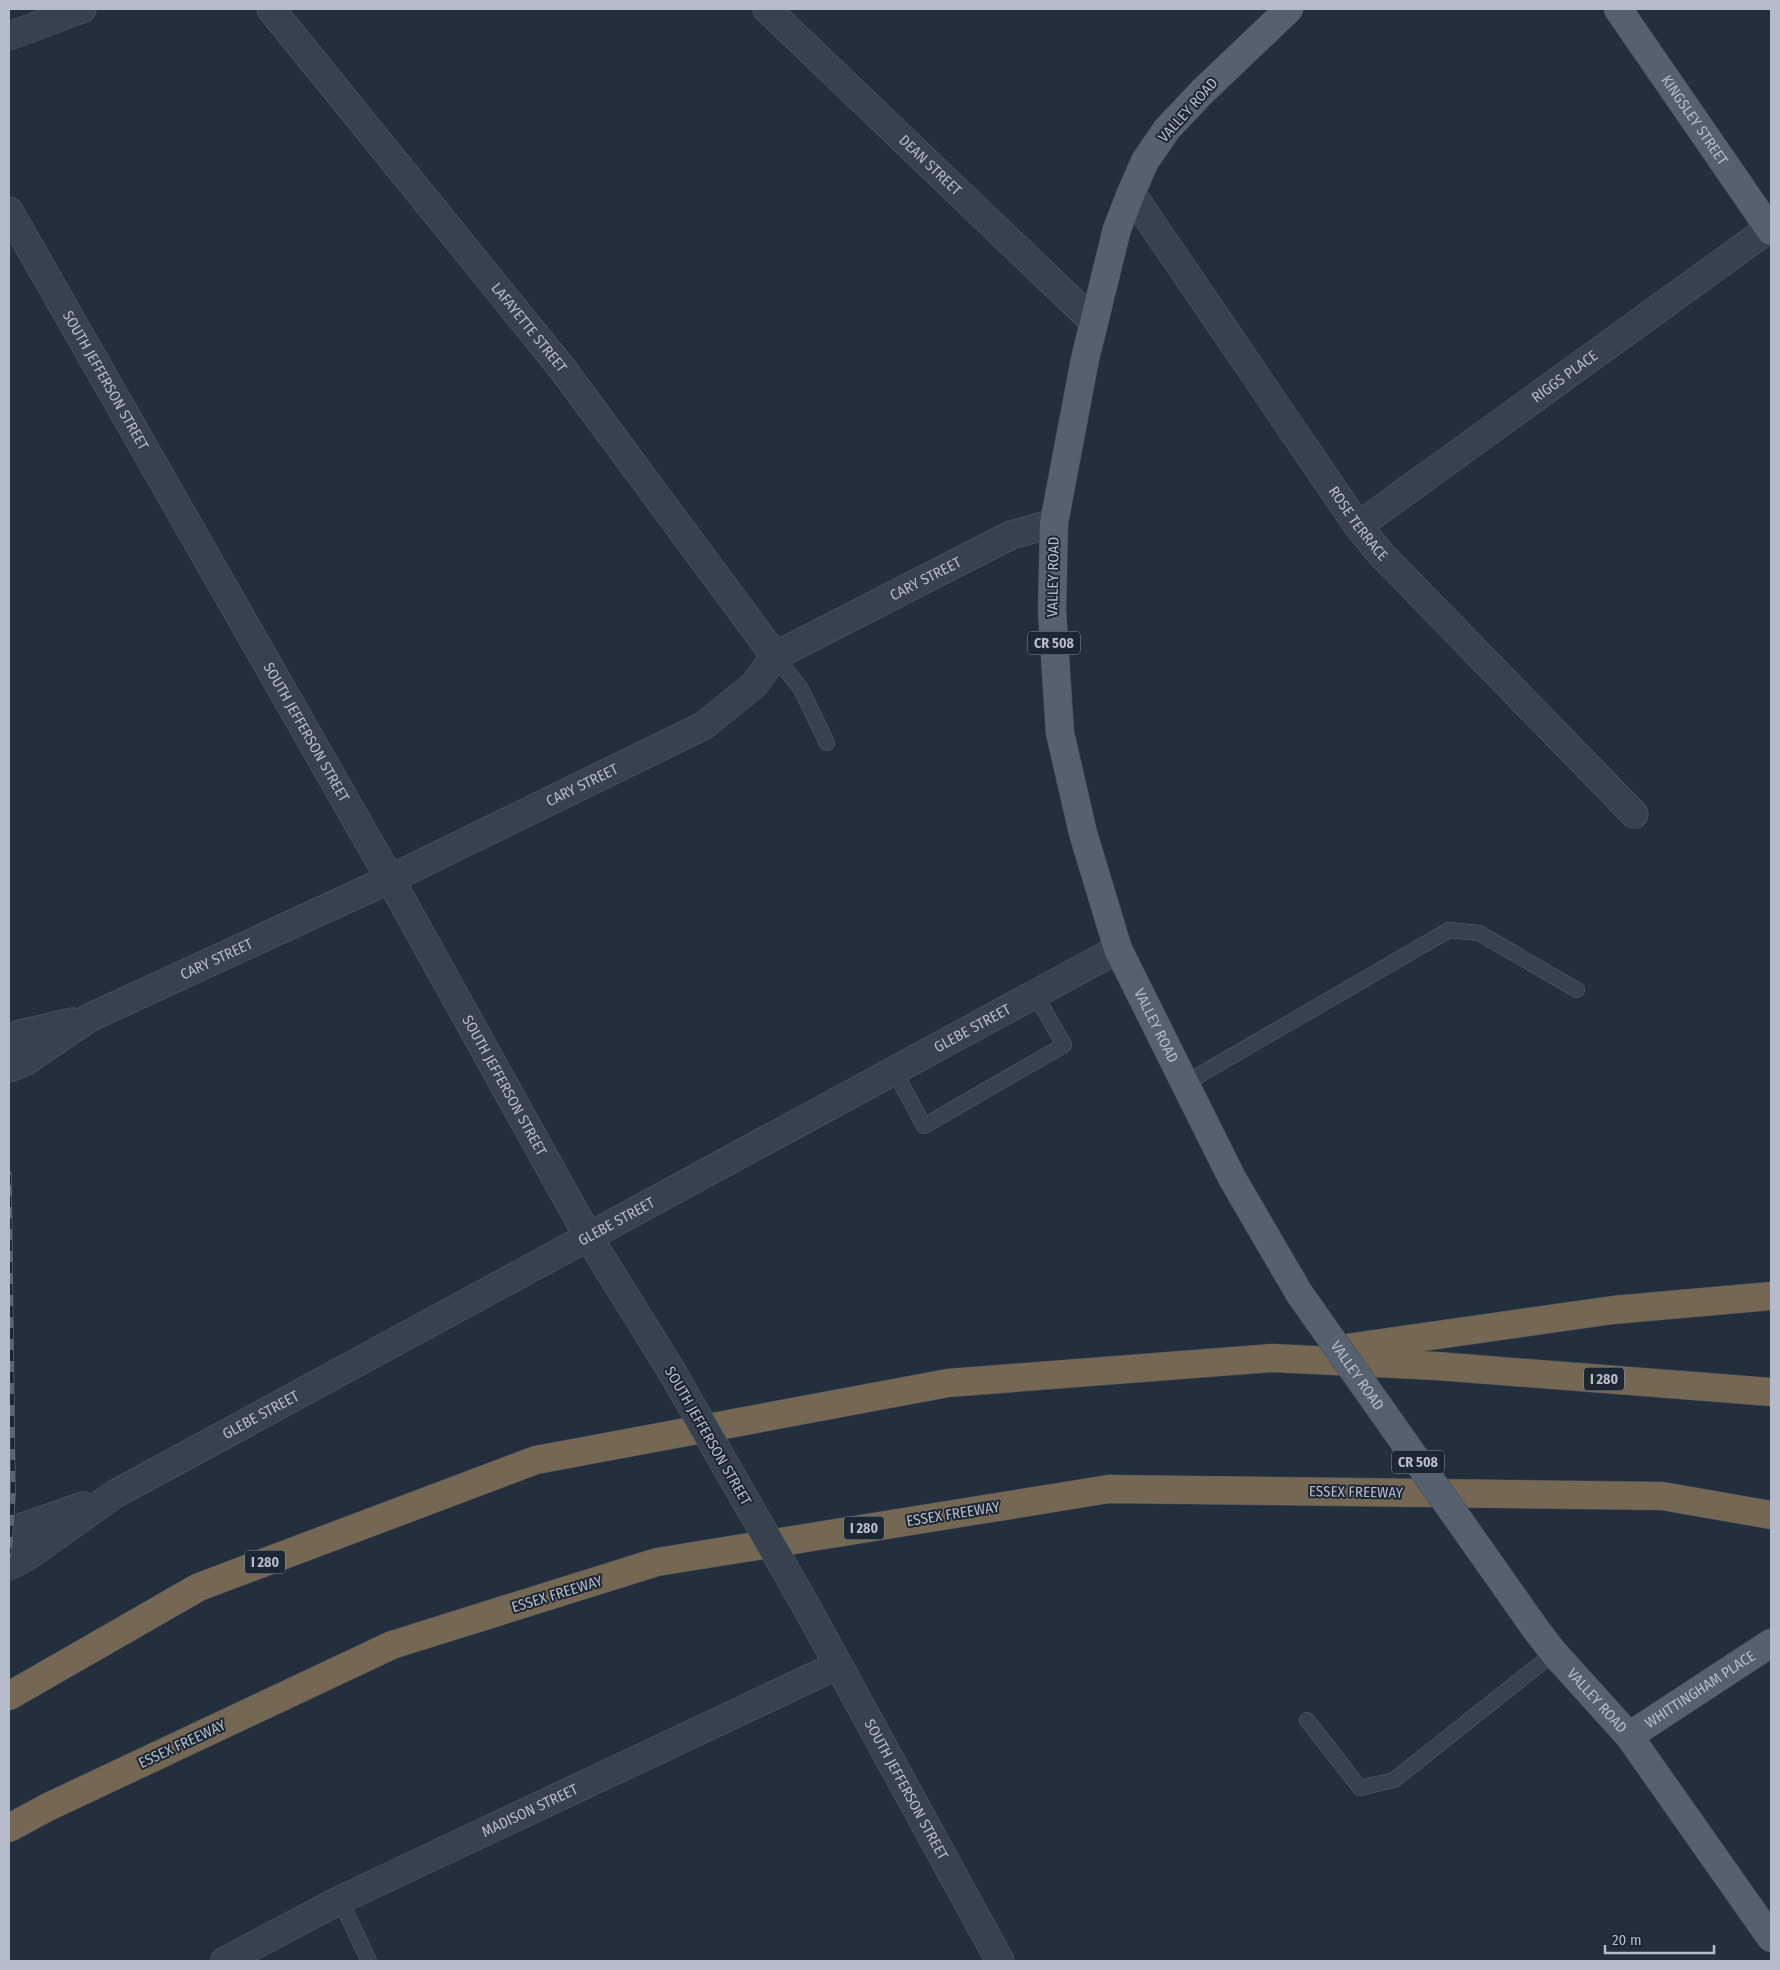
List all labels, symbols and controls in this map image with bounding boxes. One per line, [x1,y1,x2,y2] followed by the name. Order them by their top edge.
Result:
[1657,72,1732,169] street label: KINGSLEY STREET
[1154,74,1222,146] street label: VALLEY ROAD
[895,131,965,199] street label: DEAN STREET
[488,279,571,376] street label: LAFAYETTE STREET
[59,308,152,453] street label: SOUTH JEFFERSON STREET
[1528,347,1601,406] street label: RIGGS PLACE
[1325,483,1392,565] street label: ROSE TERRACE
[1043,537,1063,617] street label: VALLEY ROAD
[887,553,964,605] street label: CARY STREET
[1028,632,1080,654] road number: CR 508
[259,659,353,805] street label: SOUTH JEFFERSON STREET
[543,760,621,810] street label: CARY STREET
[177,935,255,984] street label: CARY STREET
[1130,986,1182,1066] street label: VALLEY ROAD
[931,1000,1014,1056] street label: GLEBE STREET
[458,1012,550,1159] street label: SOUTH JEFFERSON STREET
[575,1193,658,1250] street label: GLEBE STREET
[1327,1337,1388,1414] street label: VALLEY ROAD
[661,1363,755,1509] street label: SOUTH JEFFERSON STREET
[1584,1368,1624,1390] road number: I 280
[219,1387,302,1443] street label: GLEBE STREET
[1392,1450,1444,1474] road number: CR 508
[1309,1482,1404,1502] street label: ESSEX FREEWAY
[905,1498,1001,1530] street label: ESSEX FREEWAY
[844,1516,884,1540] road number: I 280
[245,1550,285,1574] road number: I 280
[509,1571,605,1616] street label: ESSEX FREEWAY
[1642,1647,1759,1732] street label: WHITTINGHAM PLACE
[1563,1665,1631,1737] street label: VALLEY ROAD
[136,1716,229,1772] street label: ESSEX FREEWAY
[861,1716,952,1863] street label: SOUTH JEFFERSON STREET
[479,1780,581,1841] street label: MADISON STREET
[1605,1922,1714,1954] scale bar
[1612,1931,1642,1949] text: 20 m

